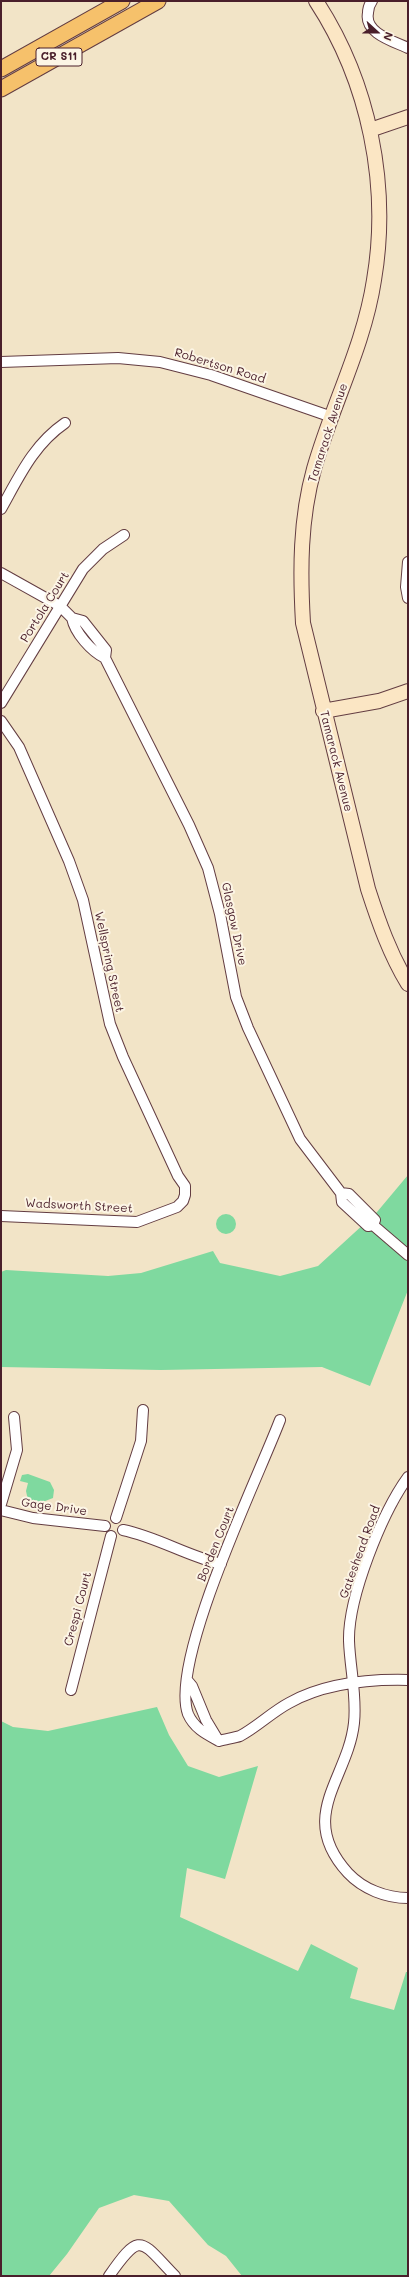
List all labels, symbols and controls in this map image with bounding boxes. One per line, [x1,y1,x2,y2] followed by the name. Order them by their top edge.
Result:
[357,12,397,52] north arrow
[380,30,397,43] text: N
[36,48,82,66] road number: CR S11
[173,345,267,387] street label: Robertson Road
[305,382,351,484] street label: Tamarack Avenue
[17,569,73,645] street label: Portola Court
[316,709,356,813] street label: Tamarack Avenue
[218,881,250,967] street label: Glasgow Drive
[91,910,127,1014] street label: Wellspring Street
[25,1196,133,1216] street label: Wadsworth Street
[20,1495,88,1519] street label: Gage Drive
[194,1504,238,1584] street label: Borden Court
[336,1504,384,1600] street label: Gateshead Road
[61,1570,95,1648] street label: Crespi Court

